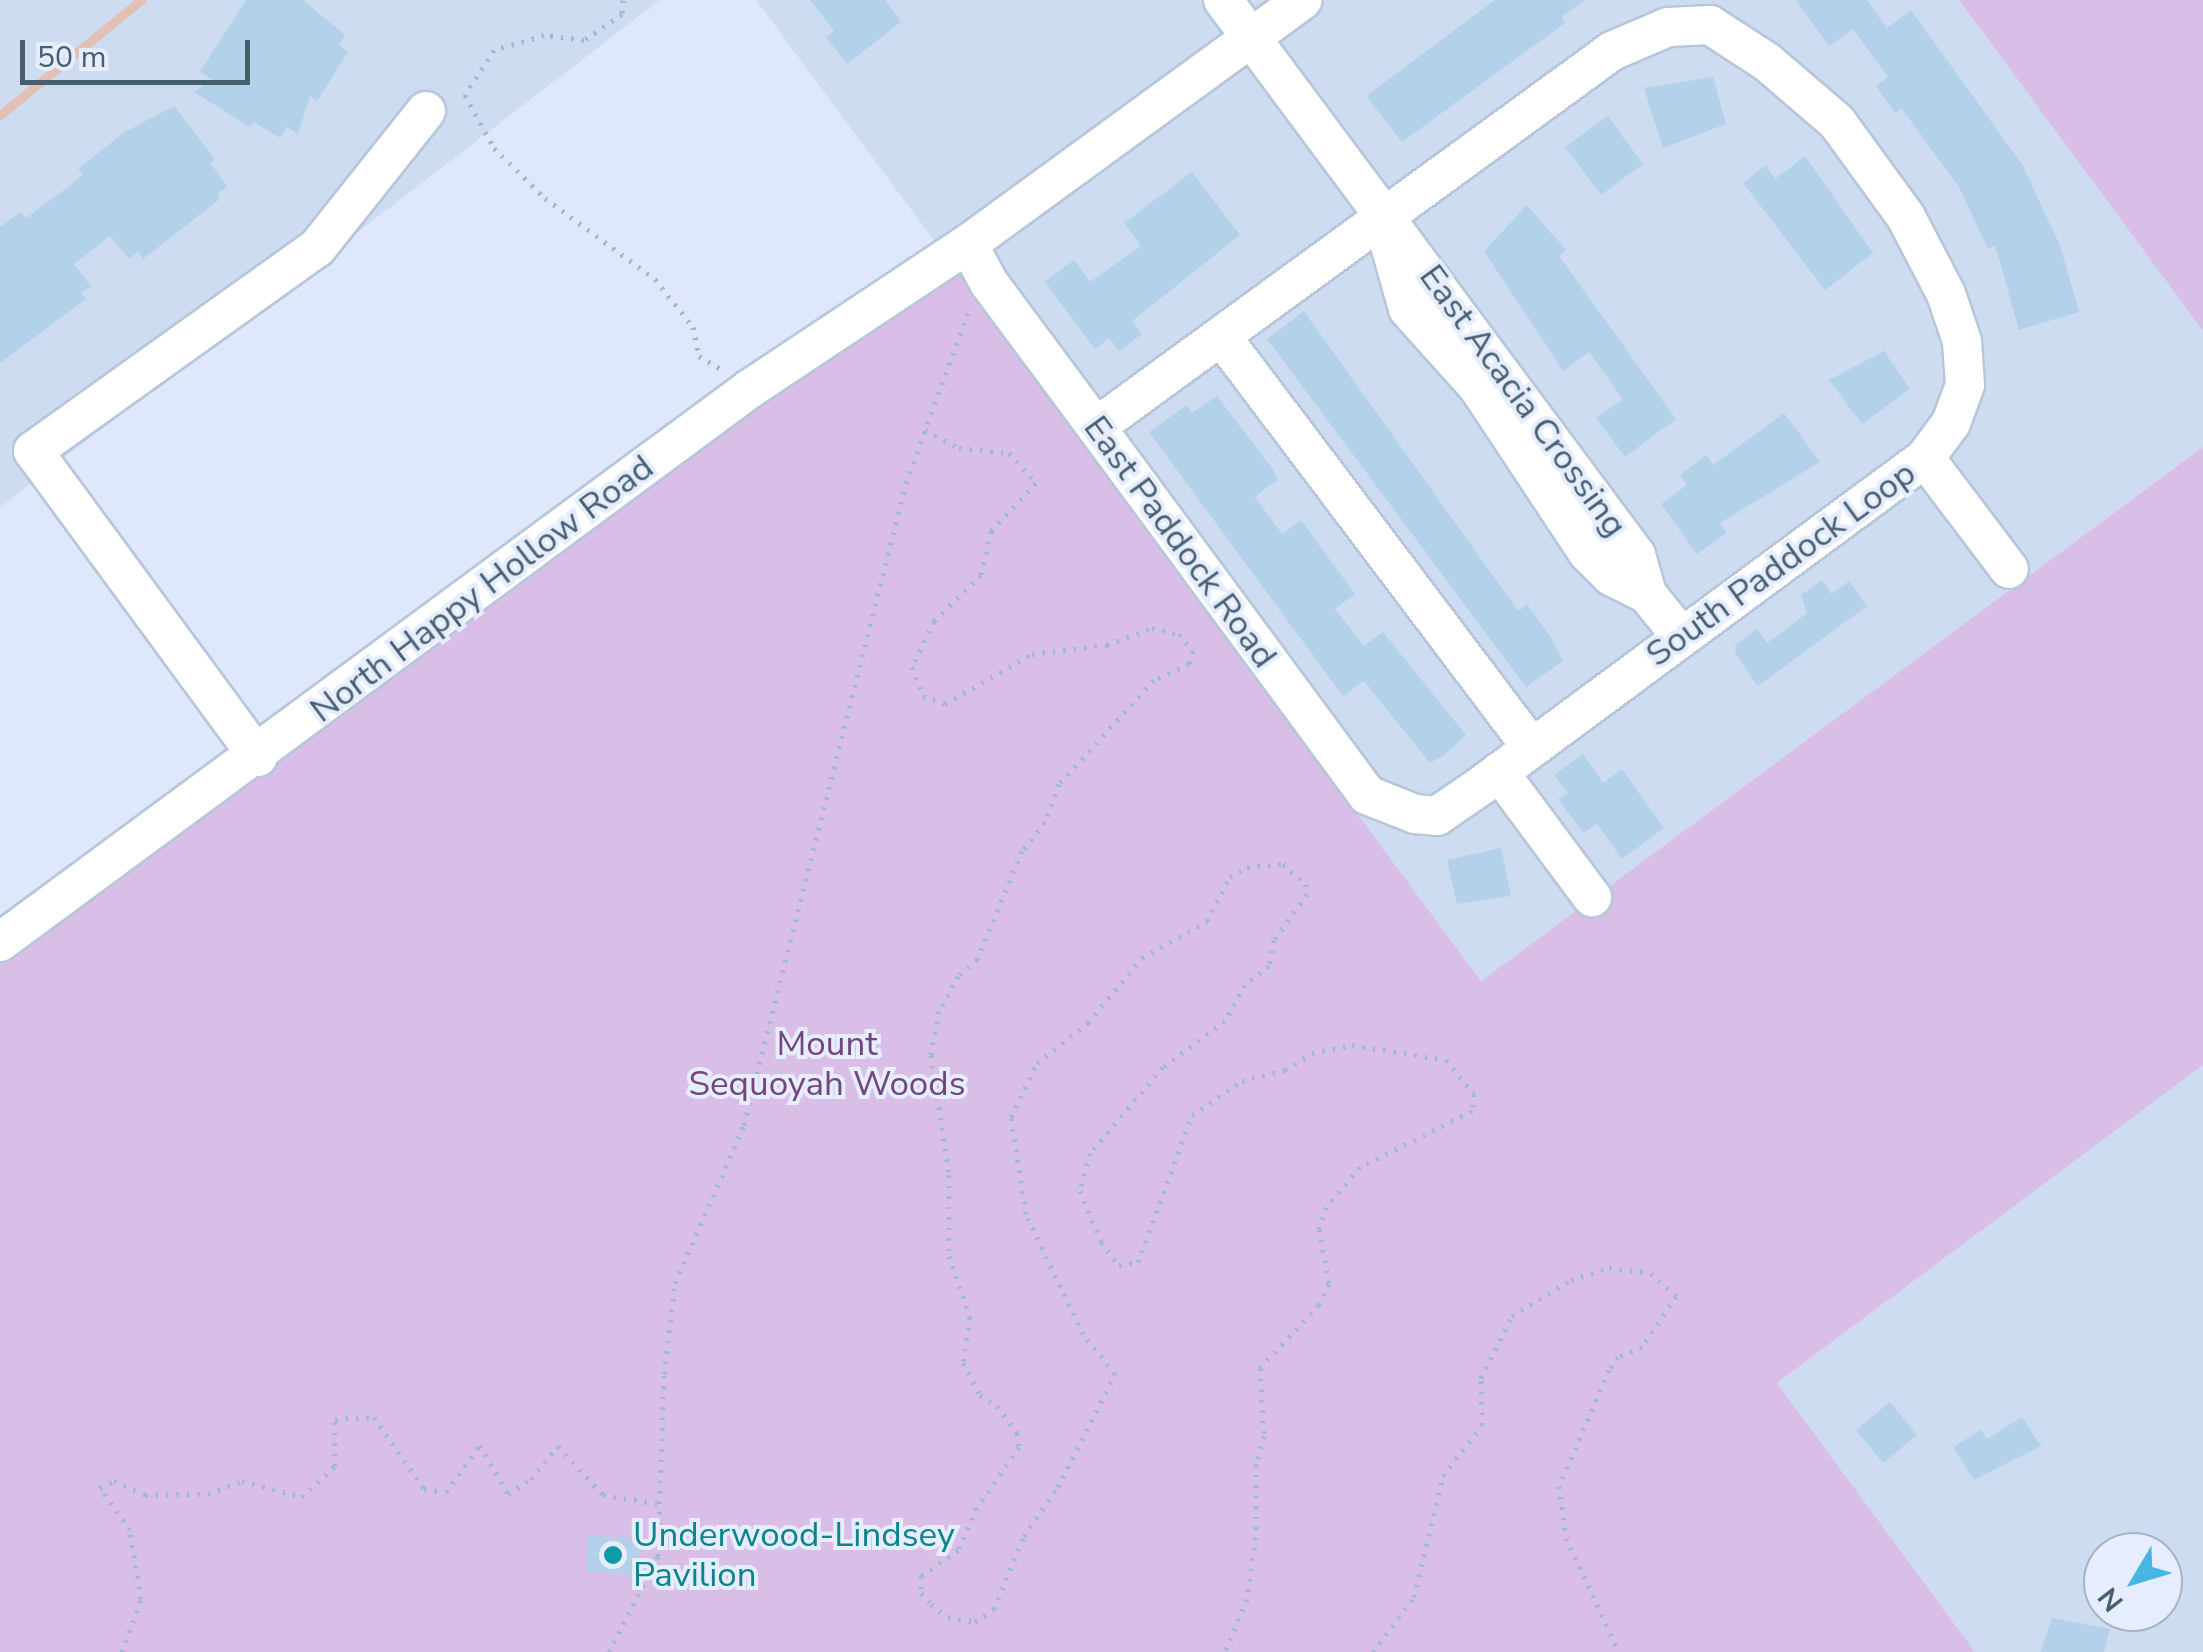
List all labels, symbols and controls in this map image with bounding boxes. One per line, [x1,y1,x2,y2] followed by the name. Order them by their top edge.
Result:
[25,20,255,82] scale bar
[37,37,106,78] text: 50 m
[1410,257,1636,545] street label: East Acacia Crossing
[1075,408,1285,676] street label: East Paddock Road
[302,446,662,732] street label: North Happy Hollow Road
[1638,452,1924,676] street label: South Paddock Loop
[688,1023,966,1105] park label: Mount Sequoyah Woods
[633,1514,955,1596] place label: Underwood-Lindsey Pavilion
[2083,1532,2183,1632] north arrow
[602,1544,624,1566] marker: Underwood-Lindsey Pavilion
[2090,1579,2132,1619] text: N

